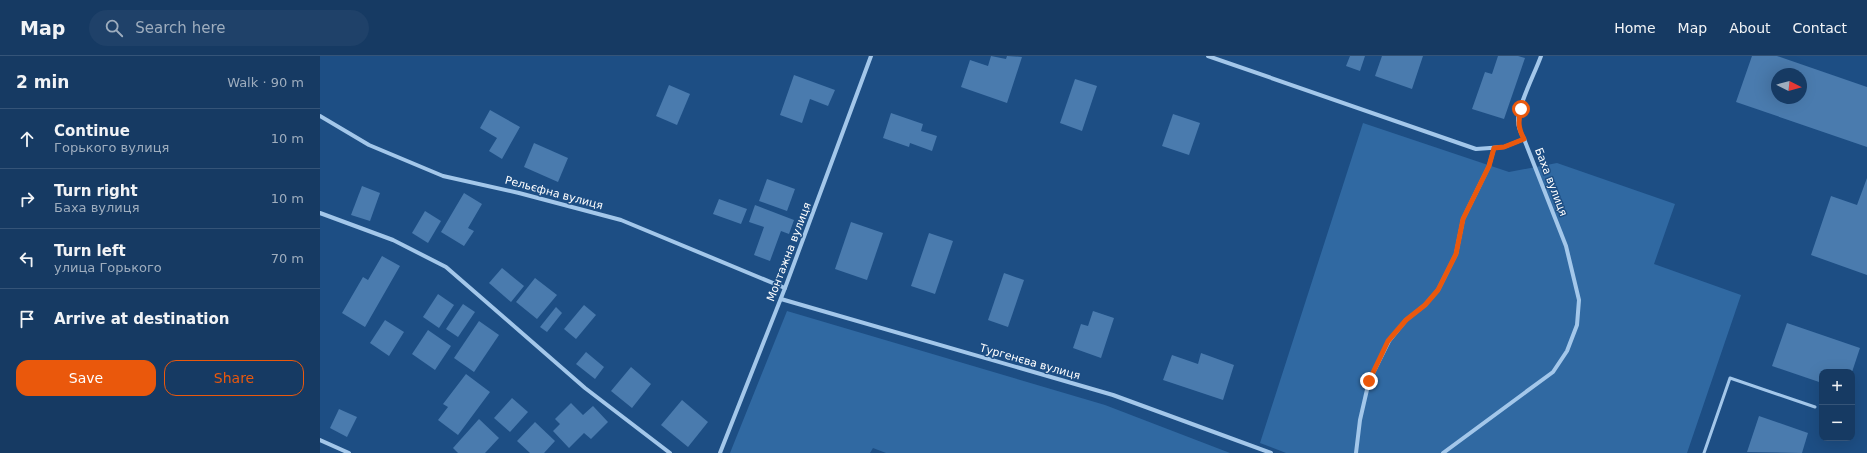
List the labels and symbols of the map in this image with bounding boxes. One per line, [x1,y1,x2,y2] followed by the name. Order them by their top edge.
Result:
[1771,68,1807,104] north arrow
[1512,100,1530,118] route start
[1532,146,1570,218] street label: Баха вулиця
[504,174,604,212] street label: Рельєфна вулиця
[764,201,814,303] street label: Монтажна вулиця
[977,341,1082,383] street label: Тургенєва вулиця
[1360,372,1378,390] route end

